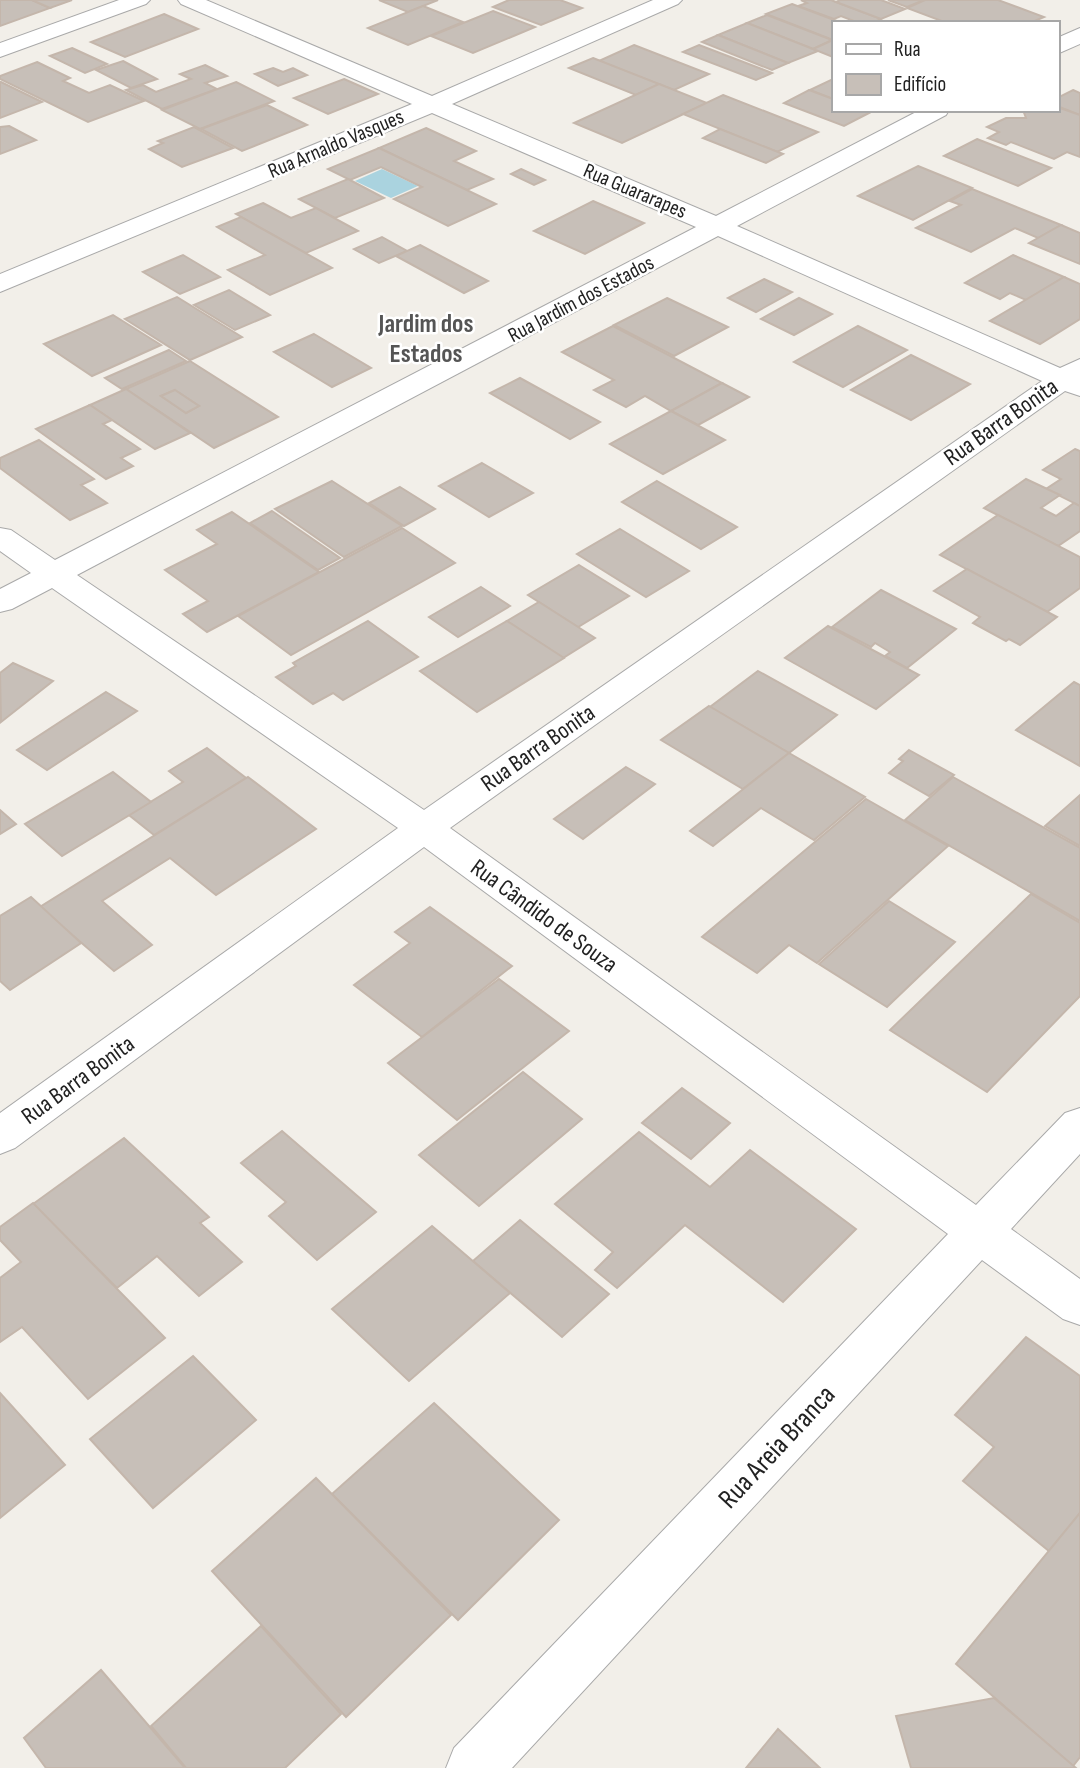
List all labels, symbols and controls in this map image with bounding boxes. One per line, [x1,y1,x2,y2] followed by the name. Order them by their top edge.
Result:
[832,21,1059,112] legend
[894,37,921,62] text: Rua
[894,72,946,97] text: Edifício
[264,104,408,184] street label: Rua Arnaldo Vasques
[580,158,690,224] street label: Rua Guararapes
[504,250,658,348] street label: Rua Jardim dos Estados
[378,309,473,370] district label: Jardim dos Estados
[938,372,1064,472] street label: Rua Barra Bonita
[475,698,601,798] street label: Rua Barra Bonita
[465,853,623,979] street label: Rua Cândido de Souza
[16,1029,140,1131] street label: Rua Barra Bonita
[712,1379,842,1515] street label: Rua Areia Branca

